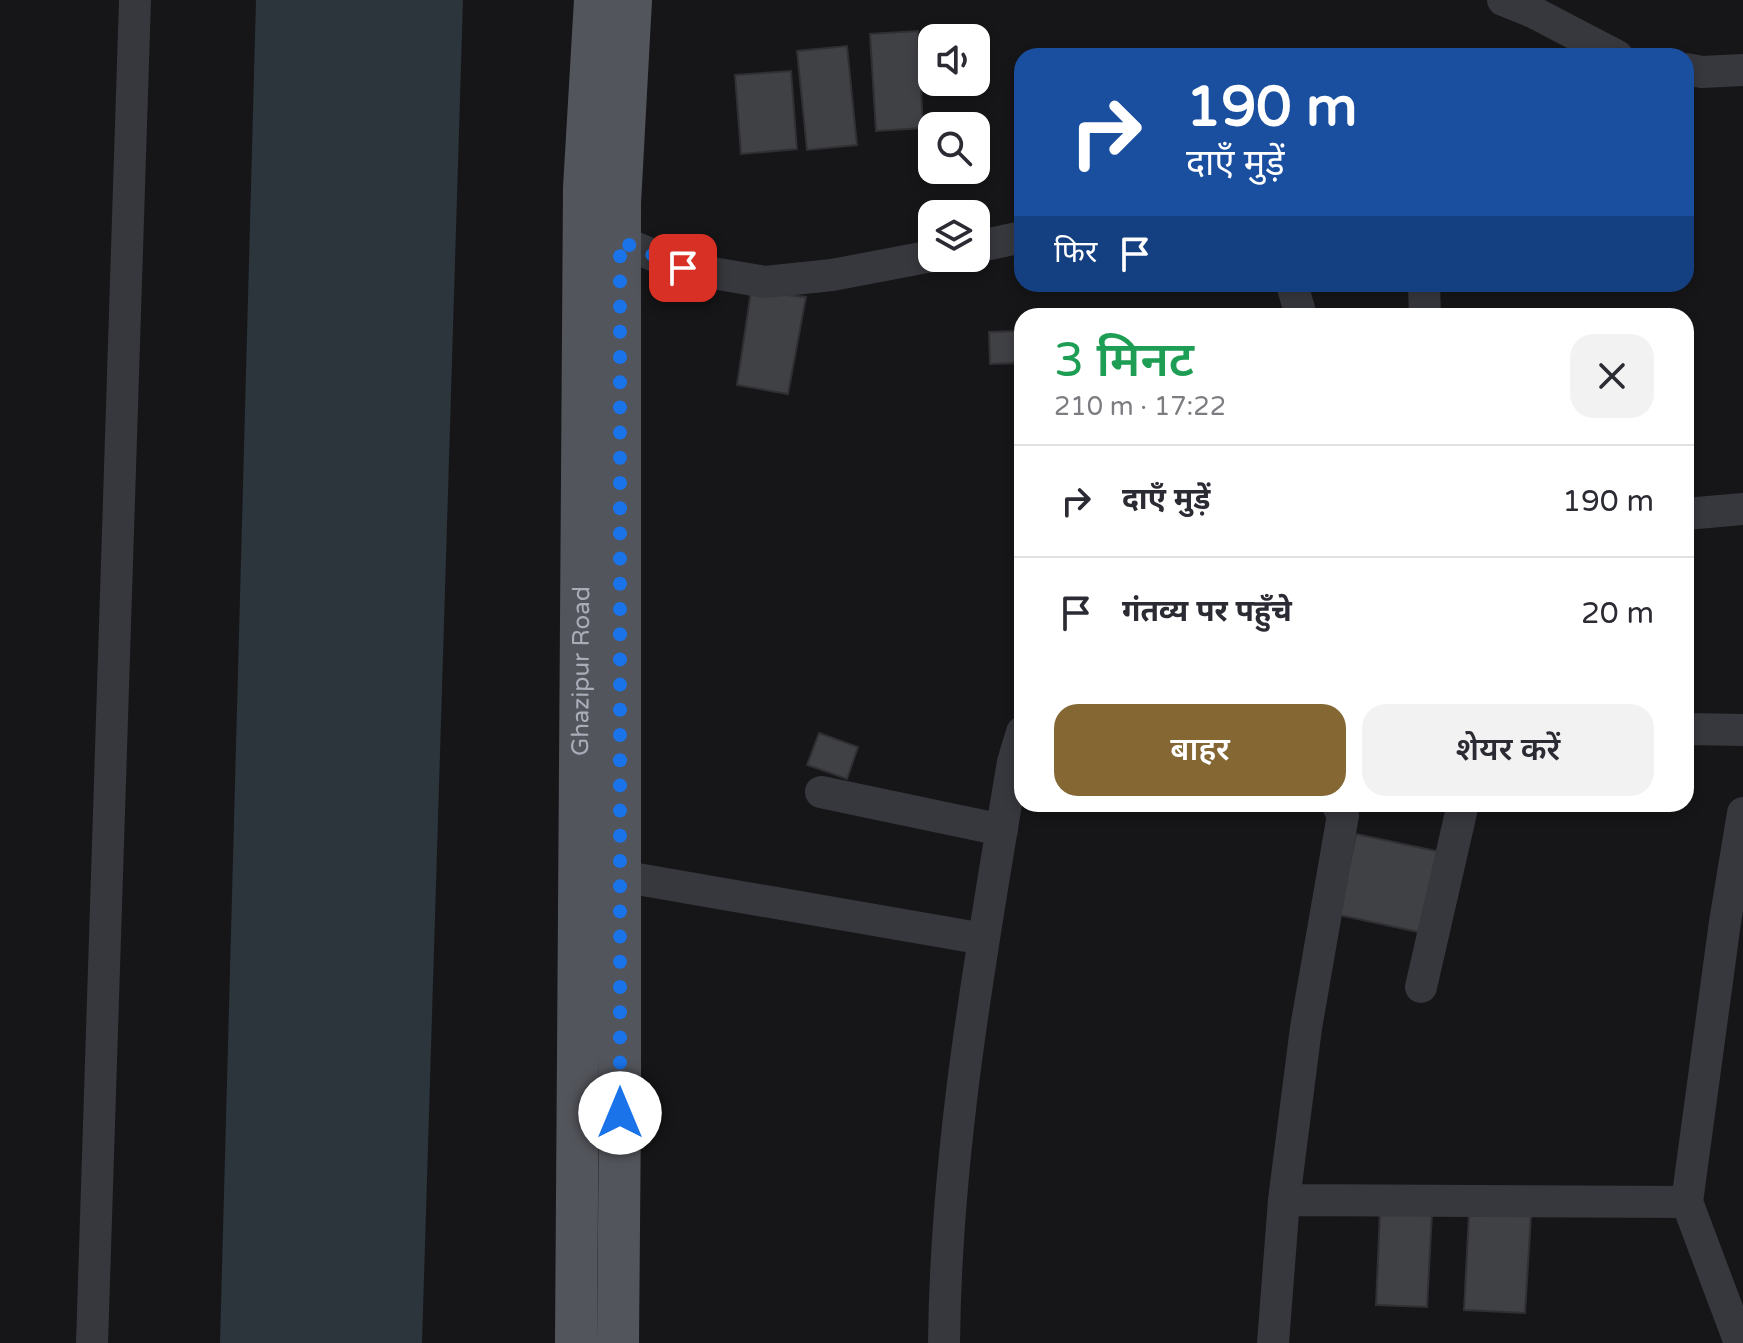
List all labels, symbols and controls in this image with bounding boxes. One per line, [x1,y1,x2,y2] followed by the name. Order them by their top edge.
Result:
[918,24,990,272] map controls
[918,24,990,96] button: sound
[1186,74,1357,141] text: 190 m
[1054,80,1158,184] icon: right
[918,112,990,184] button: search
[1186,142,1285,185] text: दाएँ मुड़ें
[918,200,990,272] button: layers
[1113,232,1157,276] icon: arrive
[649,234,717,302] pin
[1054,234,1097,271] text: फिर
[661,246,705,290] icon: arrive
[1054,332,1194,390] text: 3 मिनट
[1570,334,1654,418] button: close
[1054,391,1226,422] text: 210 m · 17:22
[1054,479,1098,523] icon: right
[1122,481,1210,518] text: दाएँ मुड़ें
[1562,483,1654,520] text: 190 m
[566,586,596,756] street label: Ghazipur Road
[1054,591,1098,635] icon: arrive
[1122,593,1292,630] text: गंतव्य पर पहुँचे
[1581,595,1654,632] text: 20 m
[1054,704,1346,796] button: बाहर
[1362,704,1654,796] button: शेयर करें
[578,1071,662,1155] position arrow

